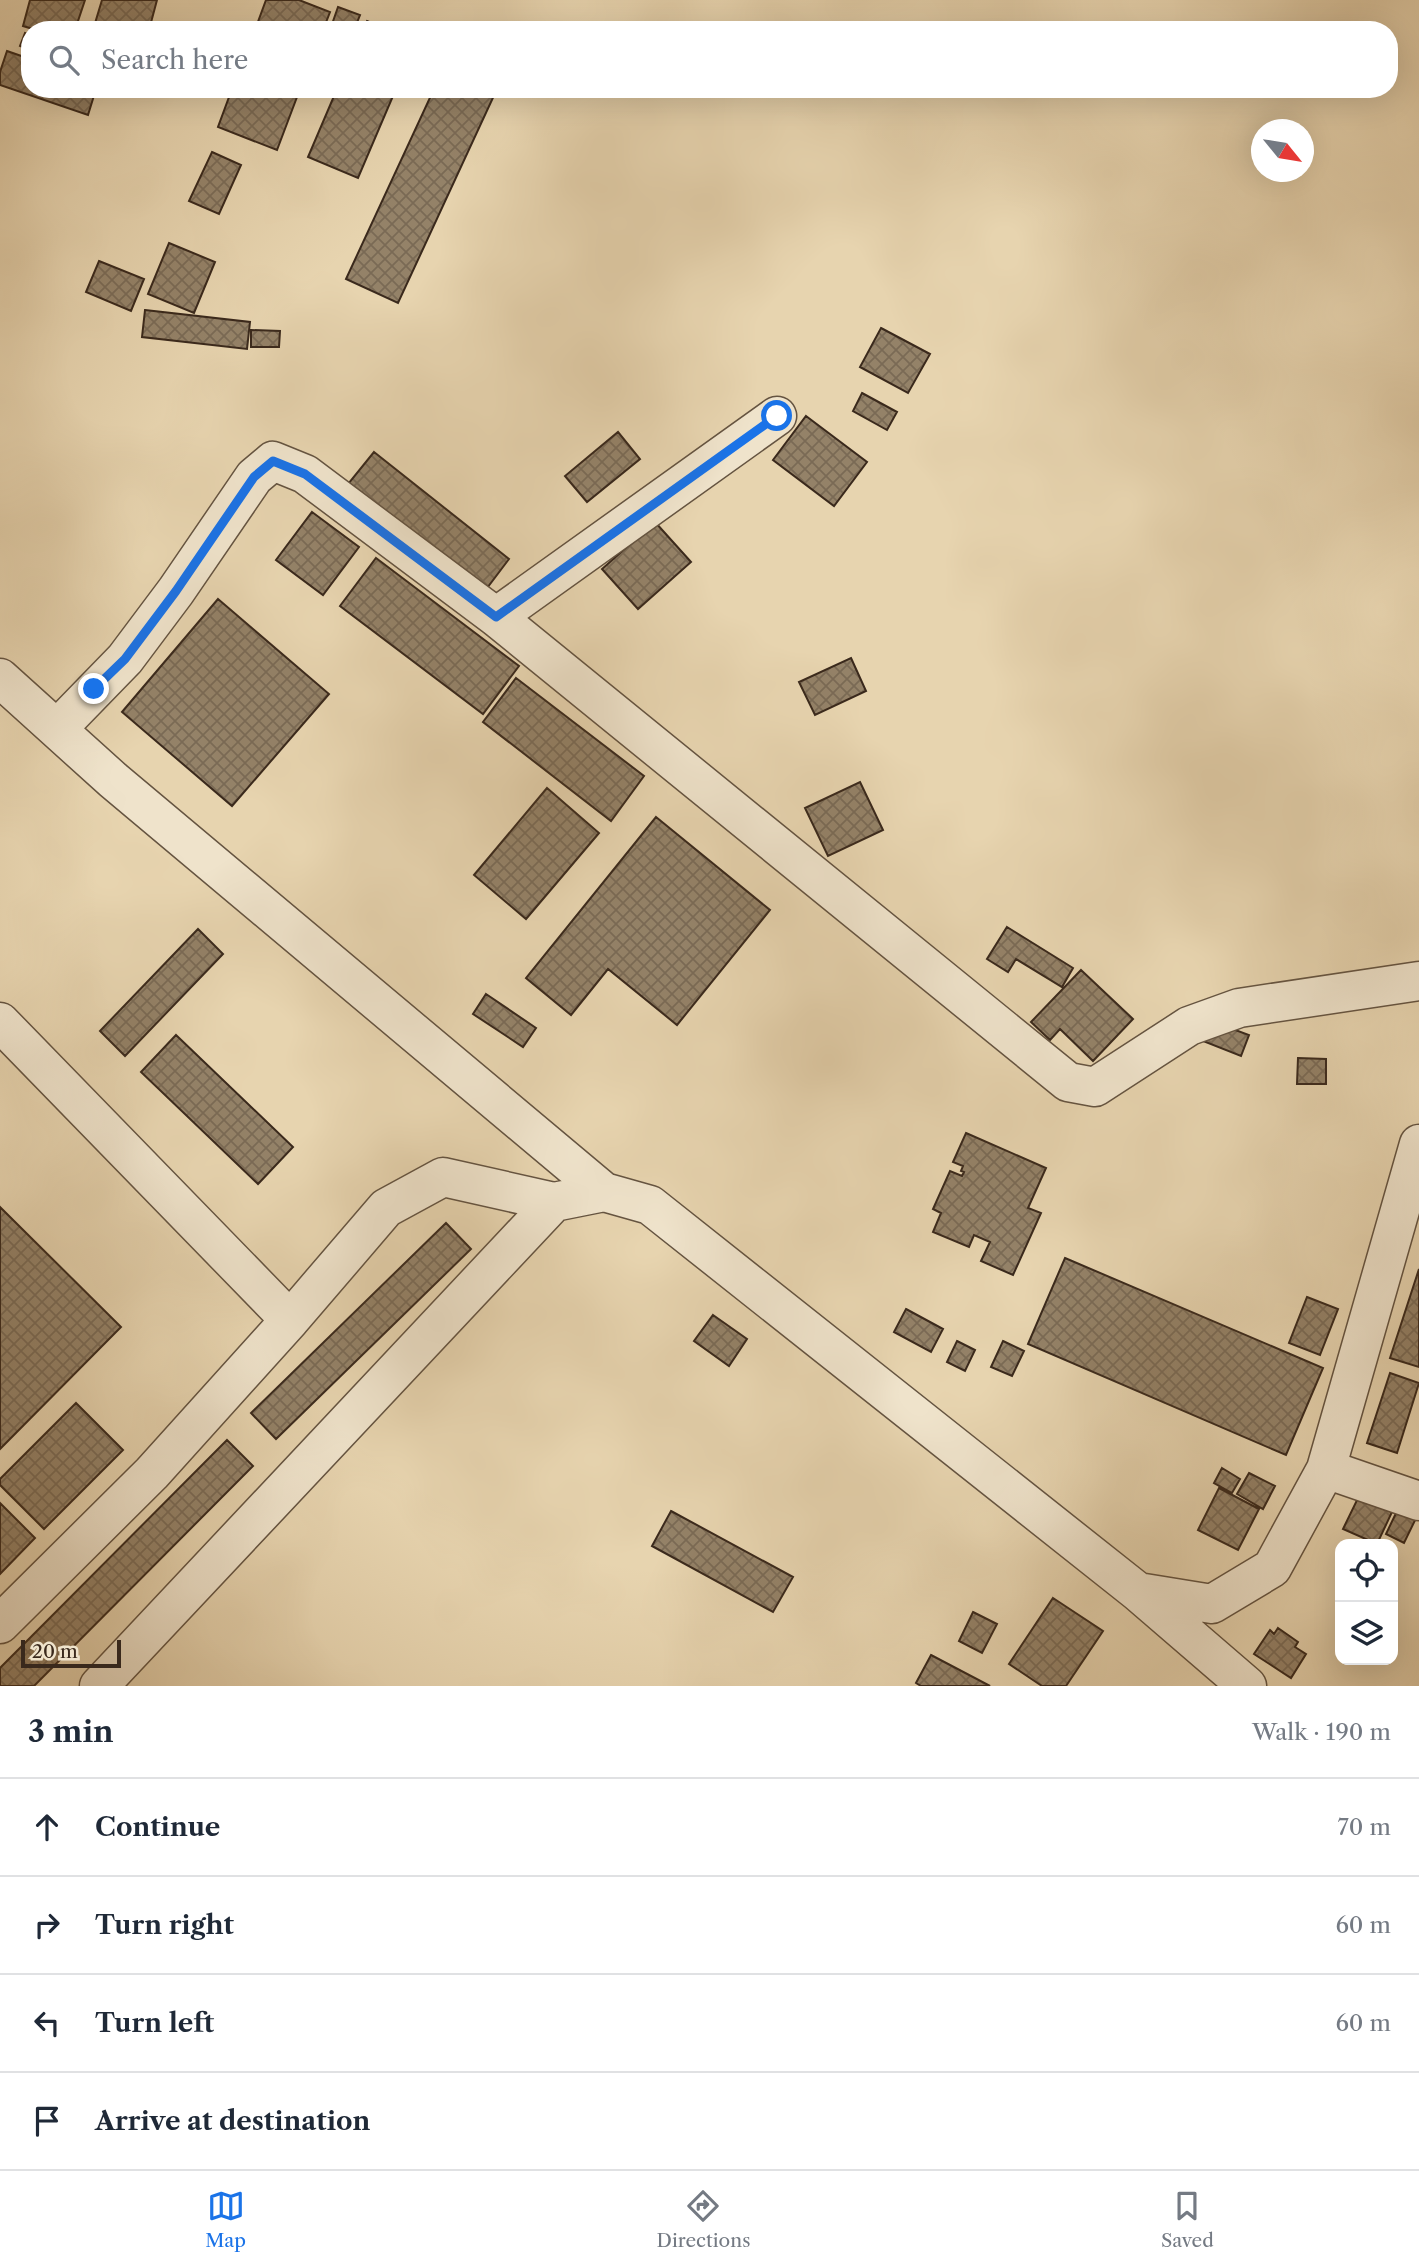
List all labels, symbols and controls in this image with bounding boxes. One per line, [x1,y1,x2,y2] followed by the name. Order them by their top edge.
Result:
[21,21,1398,98] search box
[45,41,83,79] icon: search
[101,44,248,76] text: Search here
[1251,119,1314,182] north arrow
[761,400,792,431] route start
[78,673,109,704] route end
[1335,1539,1398,1665] map controls
[1335,1539,1398,1602] button: locate
[1335,1602,1398,1665] button: layers
[21,1637,121,1669] scale bar
[32,1640,78,1663] text: 20 m
[28,1713,114,1750] text: 3 min
[1252,1718,1391,1746] text: Walk · 190 m
[28,1808,66,1846] icon: ahead
[95,1811,220,1843] text: Continue
[1338,1813,1391,1841] text: 70 m
[28,1906,66,1944] icon: right
[95,1909,234,1941] text: Turn right
[1335,1911,1391,1939] text: 60 m
[28,2004,66,2042] icon: left
[95,2007,214,2039] text: Turn left
[1335,2009,1391,2037] text: 60 m
[28,2102,66,2140] icon: arrive
[95,2105,370,2137] text: Arrive at destination
[205,2187,246,2252] tab: Map
[657,2187,750,2252] tab: Directions
[1161,2187,1214,2252] tab: Saved

